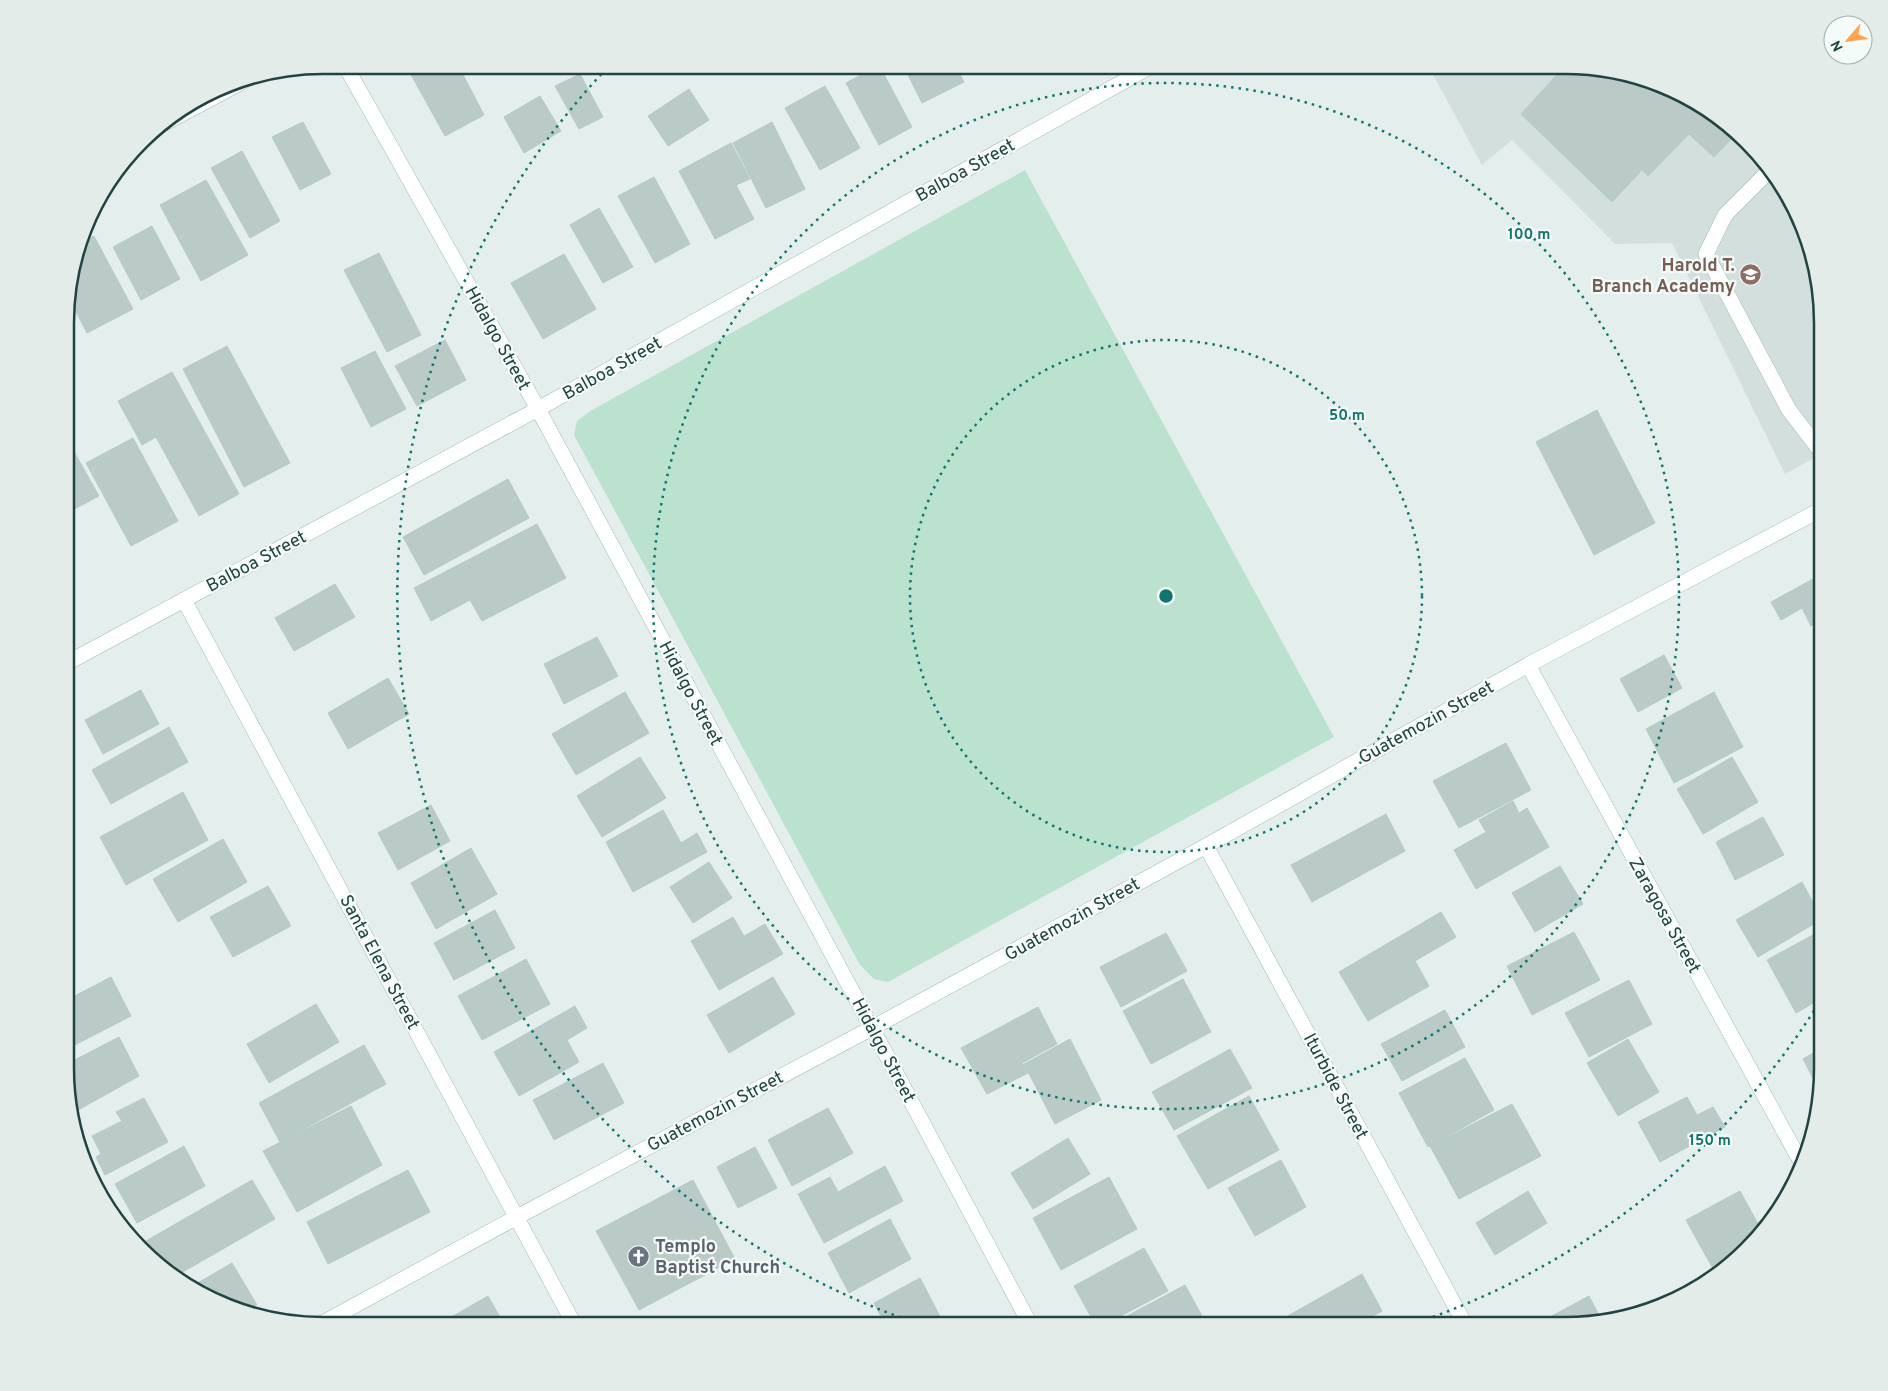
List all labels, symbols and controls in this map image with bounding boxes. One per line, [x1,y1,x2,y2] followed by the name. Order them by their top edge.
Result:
[1823,15,1873,65] north arrow
[1828,37,1848,54] text: N
[912,135,1019,208] street label: Balboa Street
[1508,226,1550,245] text: 100 m
[1591,255,1735,299] place label: Harold T. Branch Academy
[1739,263,1763,287] school or university icon: Harold T. Branch Academy
[459,283,535,395] street label: Hidalgo Street
[559,333,666,406] street label: Balboa Street
[1329,407,1365,426] text: 50 m
[203,526,311,598] street label: Balboa Street
[1157,587,1175,605] centre of rings
[652,637,727,750] street label: Hidalgo Street
[1355,677,1498,770] street label: Guatemozin Street
[1622,854,1705,978] street label: Zaragosa Street
[1001,874,1144,967] street label: Guatemozin Street
[333,891,424,1034] street label: Santa Elena Street
[845,994,920,1107] street label: Hidalgo Street
[1297,1030,1372,1144] street label: Iturbide Street
[644,1067,788,1158] street label: Guatemozin Street
[1689,1132,1731,1151] text: 150 m
[655,1236,780,1280] place label: Templo Baptist Church
[627,1244,651,1268] church icon: Templo Baptist Church

